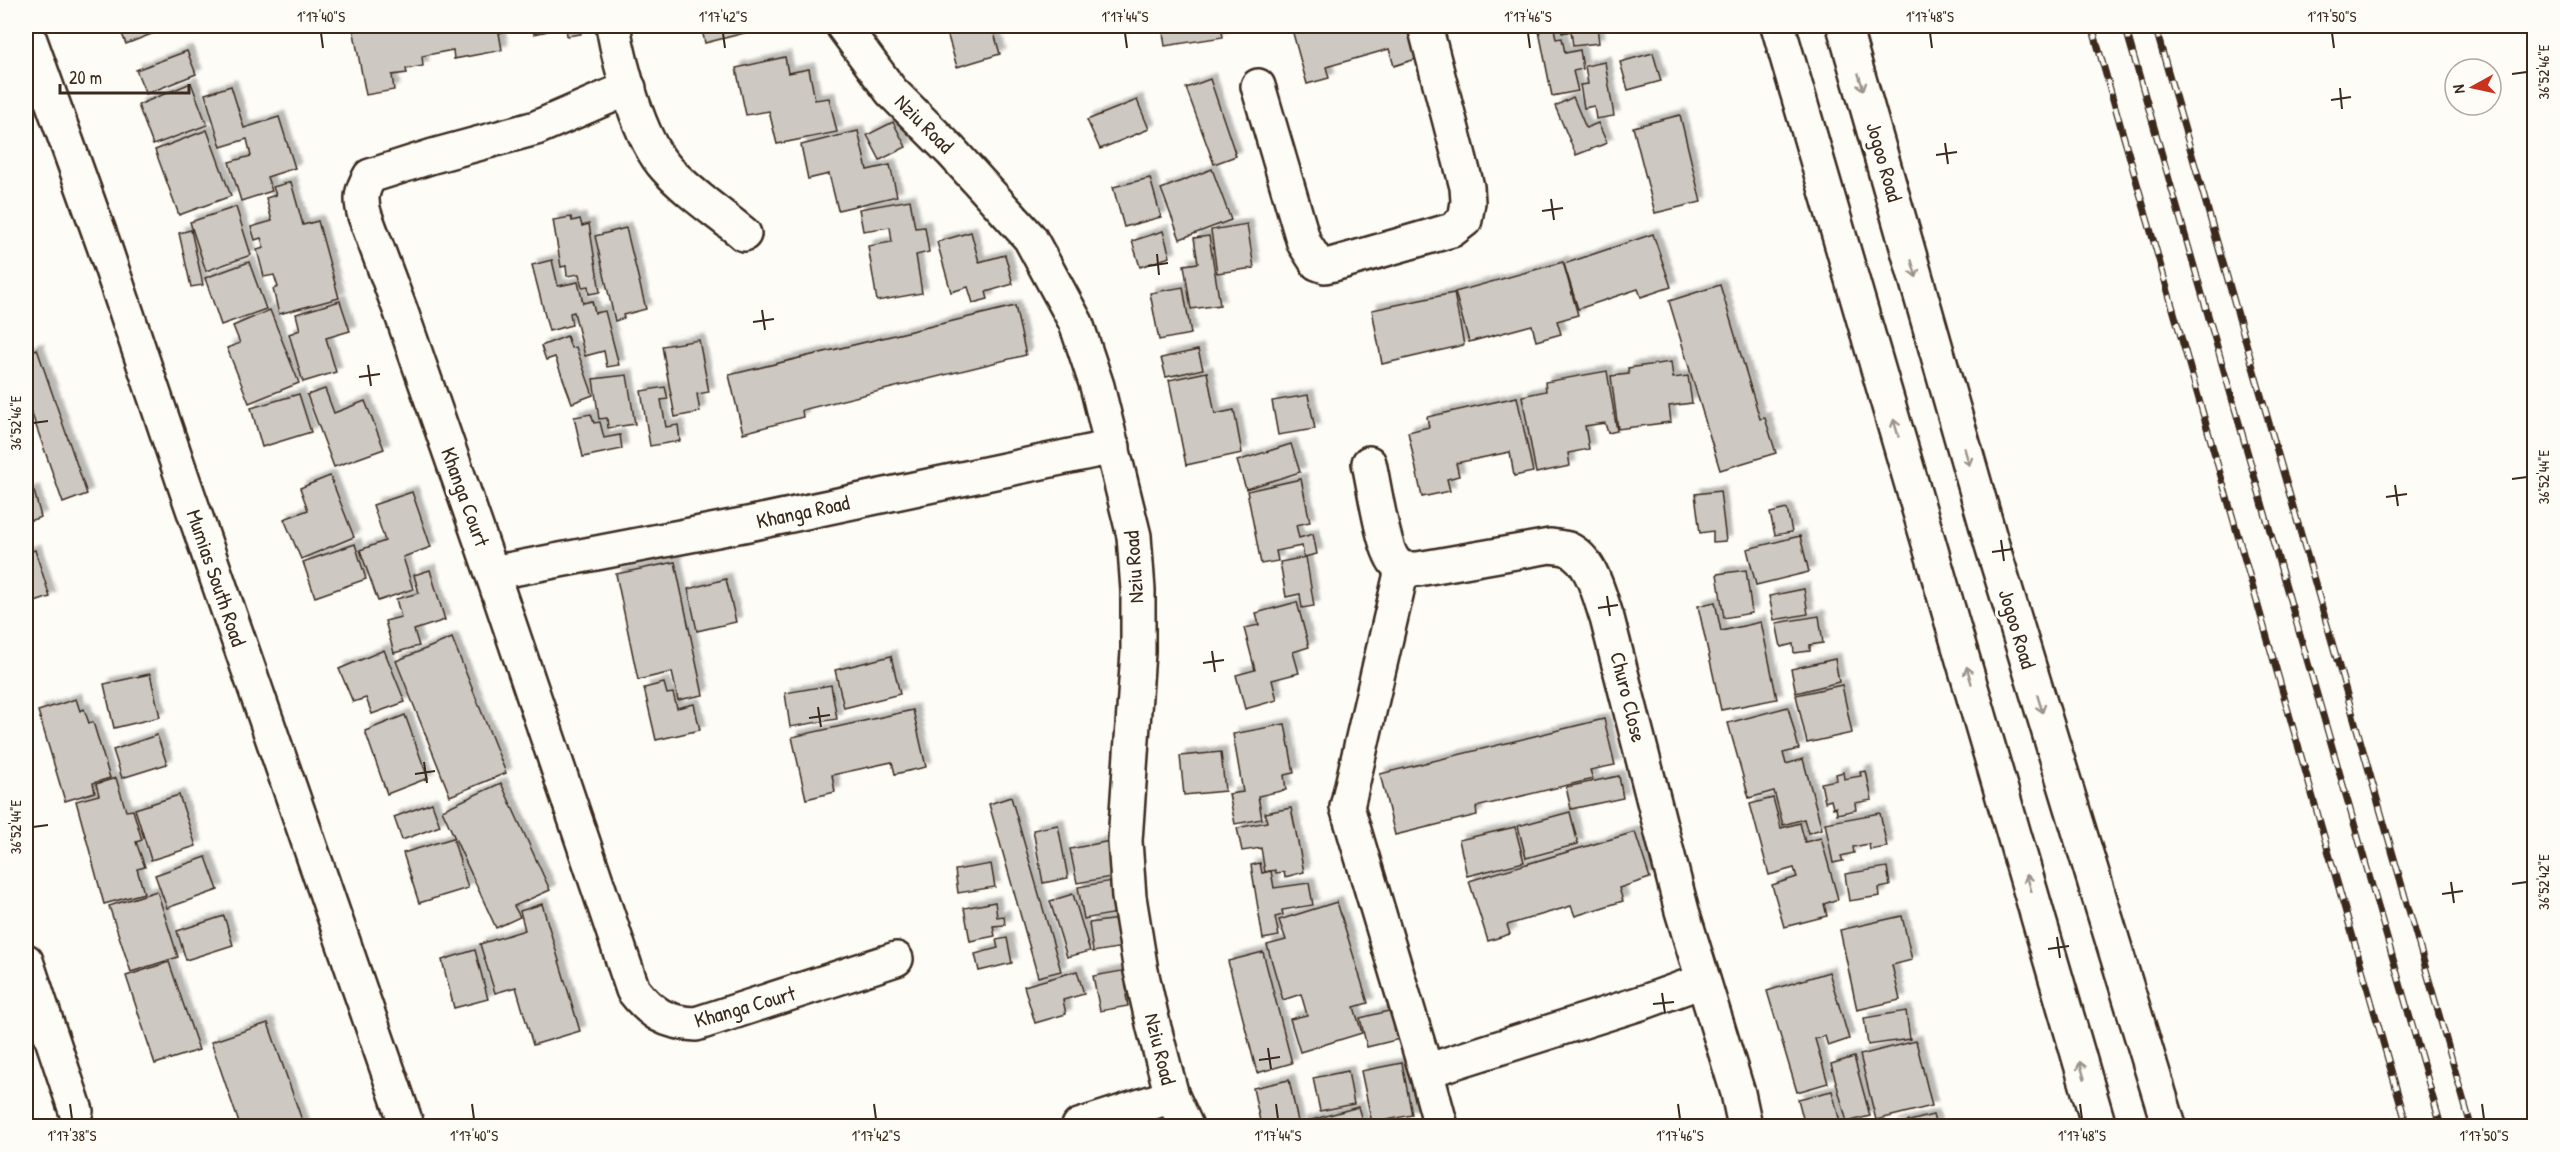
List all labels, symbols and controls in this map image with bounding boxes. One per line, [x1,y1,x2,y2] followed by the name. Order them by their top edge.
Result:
[297,6,345,27] text: 1°17'40"S
[699,6,747,27] text: 1°17'42"S
[1102,6,1149,27] text: 1°17'44"S
[1504,6,1552,27] text: 1°17'46"S
[1906,6,1954,27] text: 1°17'48"S
[2308,6,2356,27] text: 1°17'50"S
[2533,44,2554,99] text: 36°52'46"E
[60,57,189,95] scale bar
[2443,57,2503,117] north arrow
[69,65,102,90] text: 20 m
[1856,72,1867,91] one-way arrow
[2447,83,2470,95] text: N
[888,88,960,160] street label: Nziu Road
[1859,119,1910,205] street label: Jogoo Road
[1909,259,1920,278] one-way arrow
[5,395,26,450] text: 36°52'46"E
[1890,419,1901,438] one-way arrow
[434,443,497,551] street label: Khanga Court
[1962,447,1974,466] one-way arrow
[2533,449,2554,504] text: 36°52'44"E
[754,488,852,536] street label: Khanga Road
[180,506,253,650] street label: Mumias South Road
[1117,530,1150,604] street label: Nziu Road
[1992,586,2043,672] street label: Jogoo Road
[1603,649,1654,745] street label: Churo Close
[1963,666,1974,685] one-way arrow
[2035,694,2046,713] one-way arrow
[5,799,26,854] text: 36°52'44"E
[2533,854,2554,910] text: 36°52'42"E
[2023,874,2034,893] one-way arrow
[691,978,799,1035] street label: Khanga Court
[1138,1010,1183,1088] street label: Nziu Road
[2076,1061,2088,1080] one-way arrow
[48,1125,97,1146] text: 1°17'38"S
[450,1125,498,1146] text: 1°17'40"S
[852,1125,900,1146] text: 1°17'42"S
[1255,1125,1302,1146] text: 1°17'44"S
[1656,1125,1704,1146] text: 1°17'46"S
[2058,1125,2106,1146] text: 1°17'48"S
[2460,1125,2508,1146] text: 1°17'50"S

